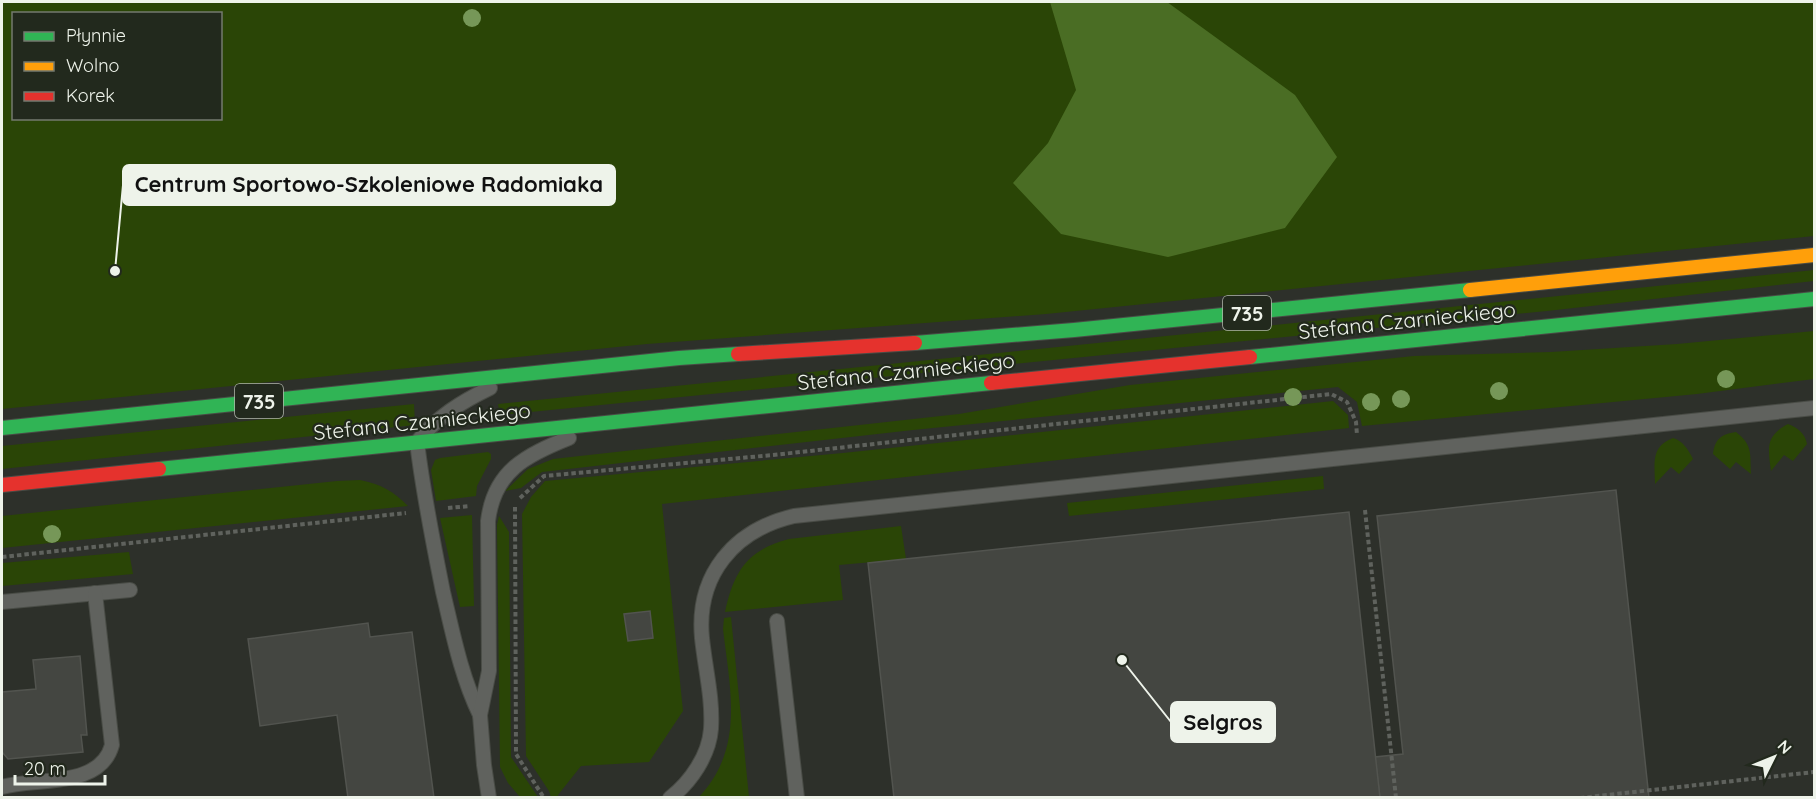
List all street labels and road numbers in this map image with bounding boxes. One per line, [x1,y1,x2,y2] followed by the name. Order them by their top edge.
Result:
[1223,296,1271,330] road number: 735
[1297,296,1517,344] street label: Stefana Czarnieckiego
[796,347,1016,395] street label: Stefana Czarnieckiego
[235,384,283,418] road number: 735
[312,397,532,445] street label: Stefana Czarnieckiego

